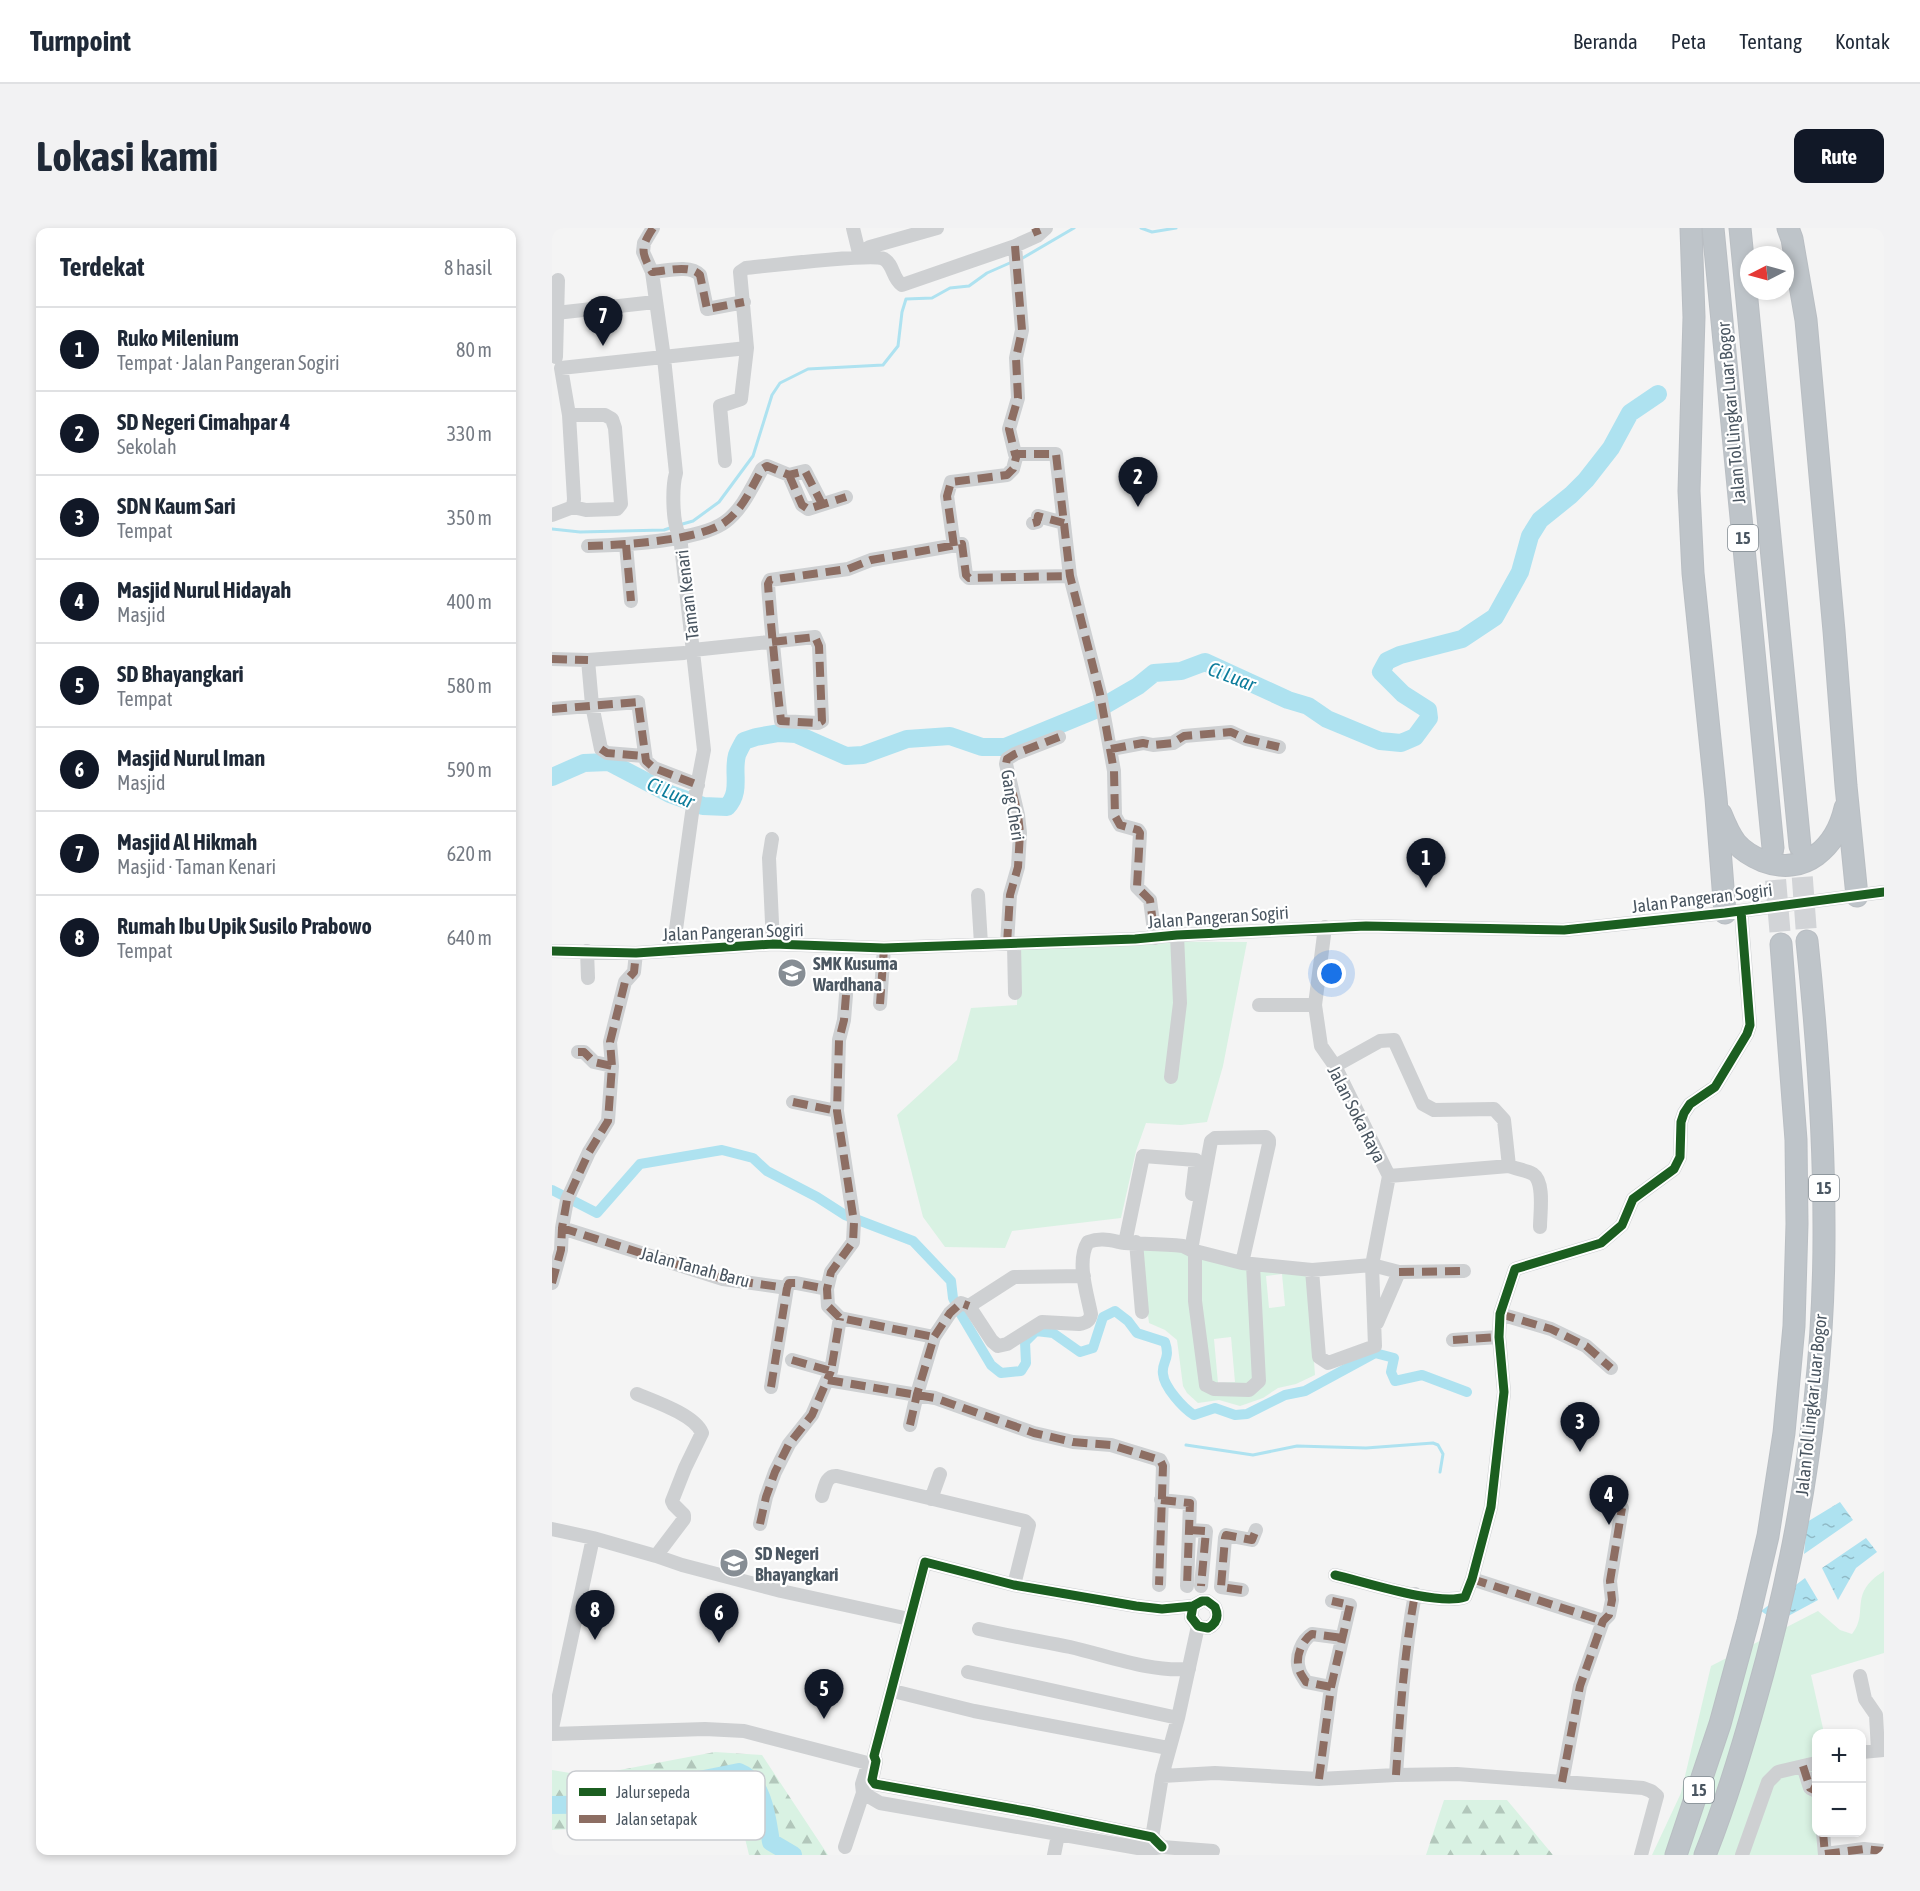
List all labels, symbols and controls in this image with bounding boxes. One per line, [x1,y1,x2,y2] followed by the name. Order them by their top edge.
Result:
[30,25,131,57] text: Turnpoint
[1573,29,1638,53] text: Beranda
[1671,29,1706,53] text: Peta
[1739,29,1802,53] text: Tentang
[1835,29,1890,53] text: Kontak
[1794,129,1884,183] button: Rute
[36,132,218,180] text: Lokasi kami
[1740,246,1794,300] north arrow
[60,252,144,282] text: Terdekat
[444,256,492,279] text: 8 hasil
[584,296,622,346] pin: 7
[1713,320,1749,505] street label: Jalan Tol Lingkar Luar Bogor
[117,325,239,351] text: Ruko Milenium
[75,338,84,361] text: 1
[456,338,492,361] text: 80 m
[117,351,340,374] text: Tempat · Jalan Pangeran Sogiri
[117,409,290,435] text: SD Negeri Cimahpar 4
[75,422,84,445] text: 2
[447,422,492,445] text: 330 m
[117,435,177,458] text: Sekolah
[1118,458,1158,507] pin: 2
[117,493,236,519] text: SDN Kaum Sari
[75,506,84,529] text: 3
[447,506,492,529] text: 350 m
[117,519,173,542] text: Tempat
[1728,525,1758,551] road number: 15
[671,549,703,641] street label: Taman Kenari
[117,577,291,603] text: Masjid Nurul Hidayah
[75,590,84,613] text: 4
[447,590,492,613] text: 400 m
[117,603,165,626] text: Masjid
[1205,656,1260,696] water label: Ci Luar
[117,661,244,687] text: SD Bhayangkari
[75,674,84,697] text: 5
[447,674,492,697] text: 580 m
[117,687,173,710] text: Tempat
[117,745,265,771] text: Masjid Nurul Iman
[75,758,84,781] text: 6
[447,758,492,781] text: 590 m
[997,768,1029,842] street label: Gang Cheri
[117,771,165,794] text: Masjid
[644,772,699,813] water label: Ci Luar
[117,829,257,855] text: Masjid Al Hikmah
[1406,838,1446,888] pin: 1
[75,842,84,865] text: 7
[447,842,492,865] text: 620 m
[117,855,276,878] text: Masjid · Taman Kenari
[1631,879,1773,917] street label: Jalan Pangeran Sogiri
[1147,902,1289,932] street label: Jalan Pangeran Sogiri
[117,913,372,939] text: Rumah Ibu Upik Susilo Prabowo
[662,919,804,945] street label: Jalan Pangeran Sogiri
[75,926,84,949] text: 8
[447,926,492,949] text: 640 m
[117,939,173,962] text: Tempat
[812,953,898,995] place label: SMK Kusuma Wardhana
[776,957,808,989] school or university icon: SMK Kusuma Wardhana
[1317,959,1346,988] your location
[1324,1062,1390,1166] street label: Jalan Soka Raya
[1809,1175,1839,1201] road number: 15
[638,1242,752,1292] street label: Jalan Tanah Baru
[1791,1312,1831,1497] street label: Jalan Tol Lingkar Luar Bogor
[1560,1402,1600,1452] pin: 3
[1590,1476,1628,1525] pin: 4
[755,1543,838,1585] place label: SD Negeri Bhayangkari
[718,1547,750,1579] school or university icon: SD Negeri Bhayangkari
[576,1590,615,1640] pin: 8
[700,1594,738,1643] pin: 6
[804,1670,844,1719] pin: 5
[1812,1729,1866,1837] map controls
[1812,1729,1866,1783] button: +
[567,1771,765,1840] legend
[1684,1777,1714,1803] road number: 15
[616,1783,690,1802] text: Jalur sepeda
[1812,1783,1866,1837] button: −
[616,1810,697,1829] text: Jalan setapak

